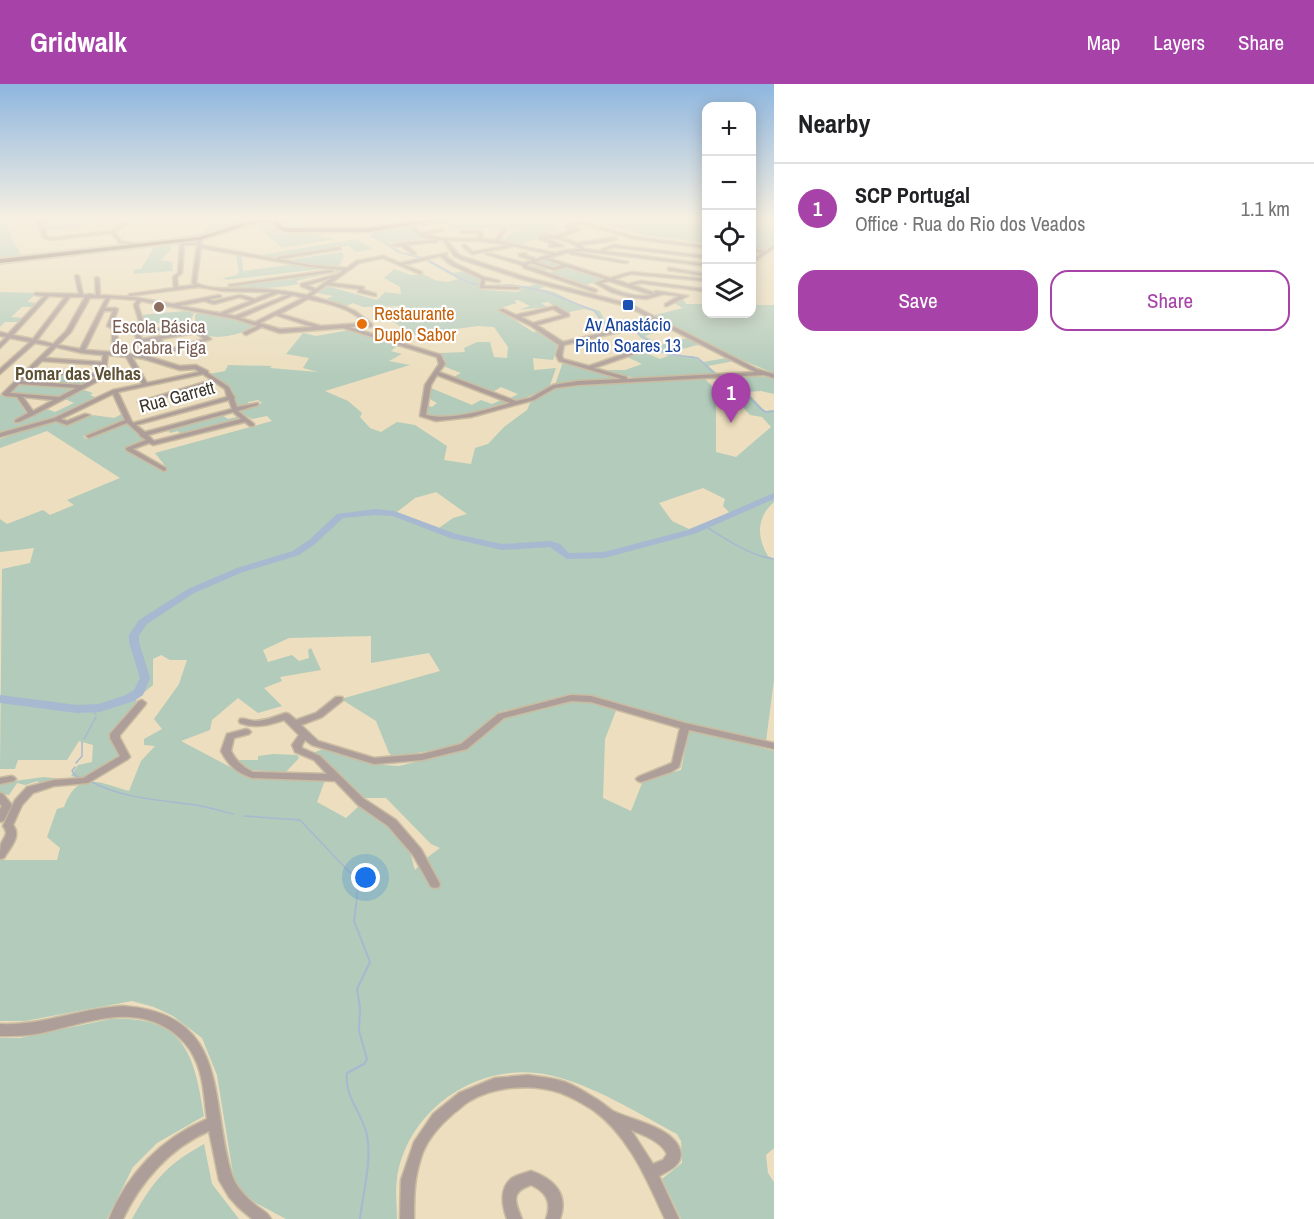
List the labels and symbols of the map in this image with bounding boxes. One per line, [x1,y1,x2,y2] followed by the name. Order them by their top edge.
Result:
[621,298,635,312] marker: Av Anastácio Pinto Soares 13
[152,300,166,314] marker: Escola Básica de Cabra Figa
[374,301,456,347] place label: Restaurante Duplo Sabor
[575,312,681,358] place label: Av Anastácio Pinto Soares 13
[112,314,206,360] place label: Escola Básica de Cabra Figa
[355,317,369,331] marker: Restaurante Duplo Sabor
[15,361,141,386] district label: Pomar das Velhas
[136,374,217,419] street label: Rua Garrett
[712,374,750,423] pin: 1
[351,863,380,892] your location

